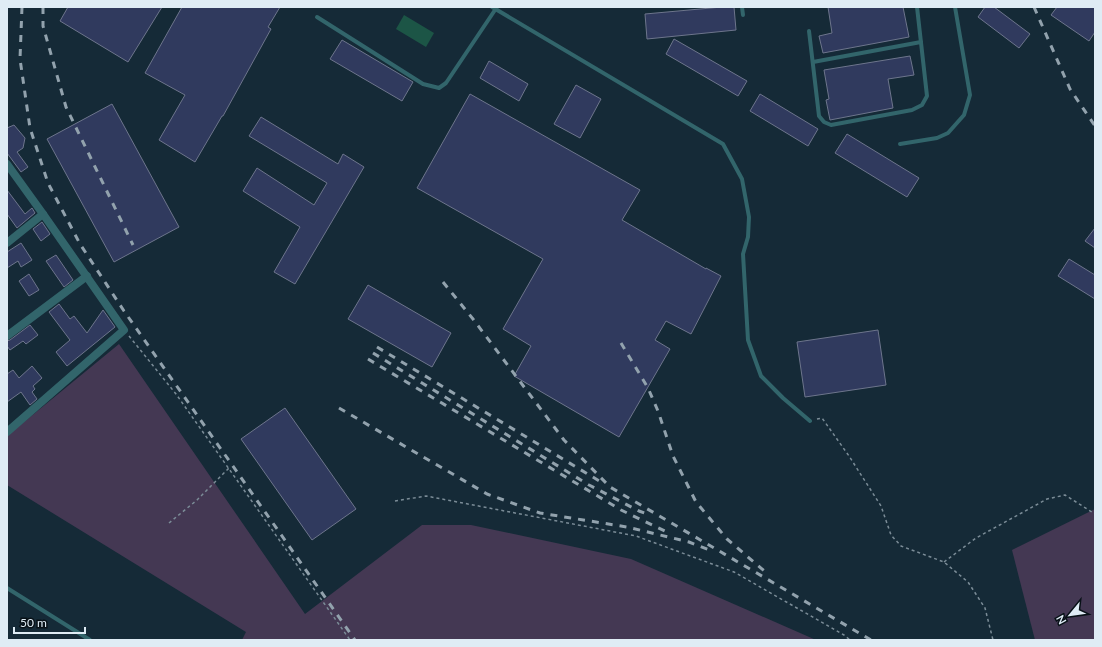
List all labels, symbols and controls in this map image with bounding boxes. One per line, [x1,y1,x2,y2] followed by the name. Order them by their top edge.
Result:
[1050,595,1090,635] north arrow
[14,609,85,635] scale bar
[1053,613,1069,627] text: N
[20,615,47,630] text: 50 m

